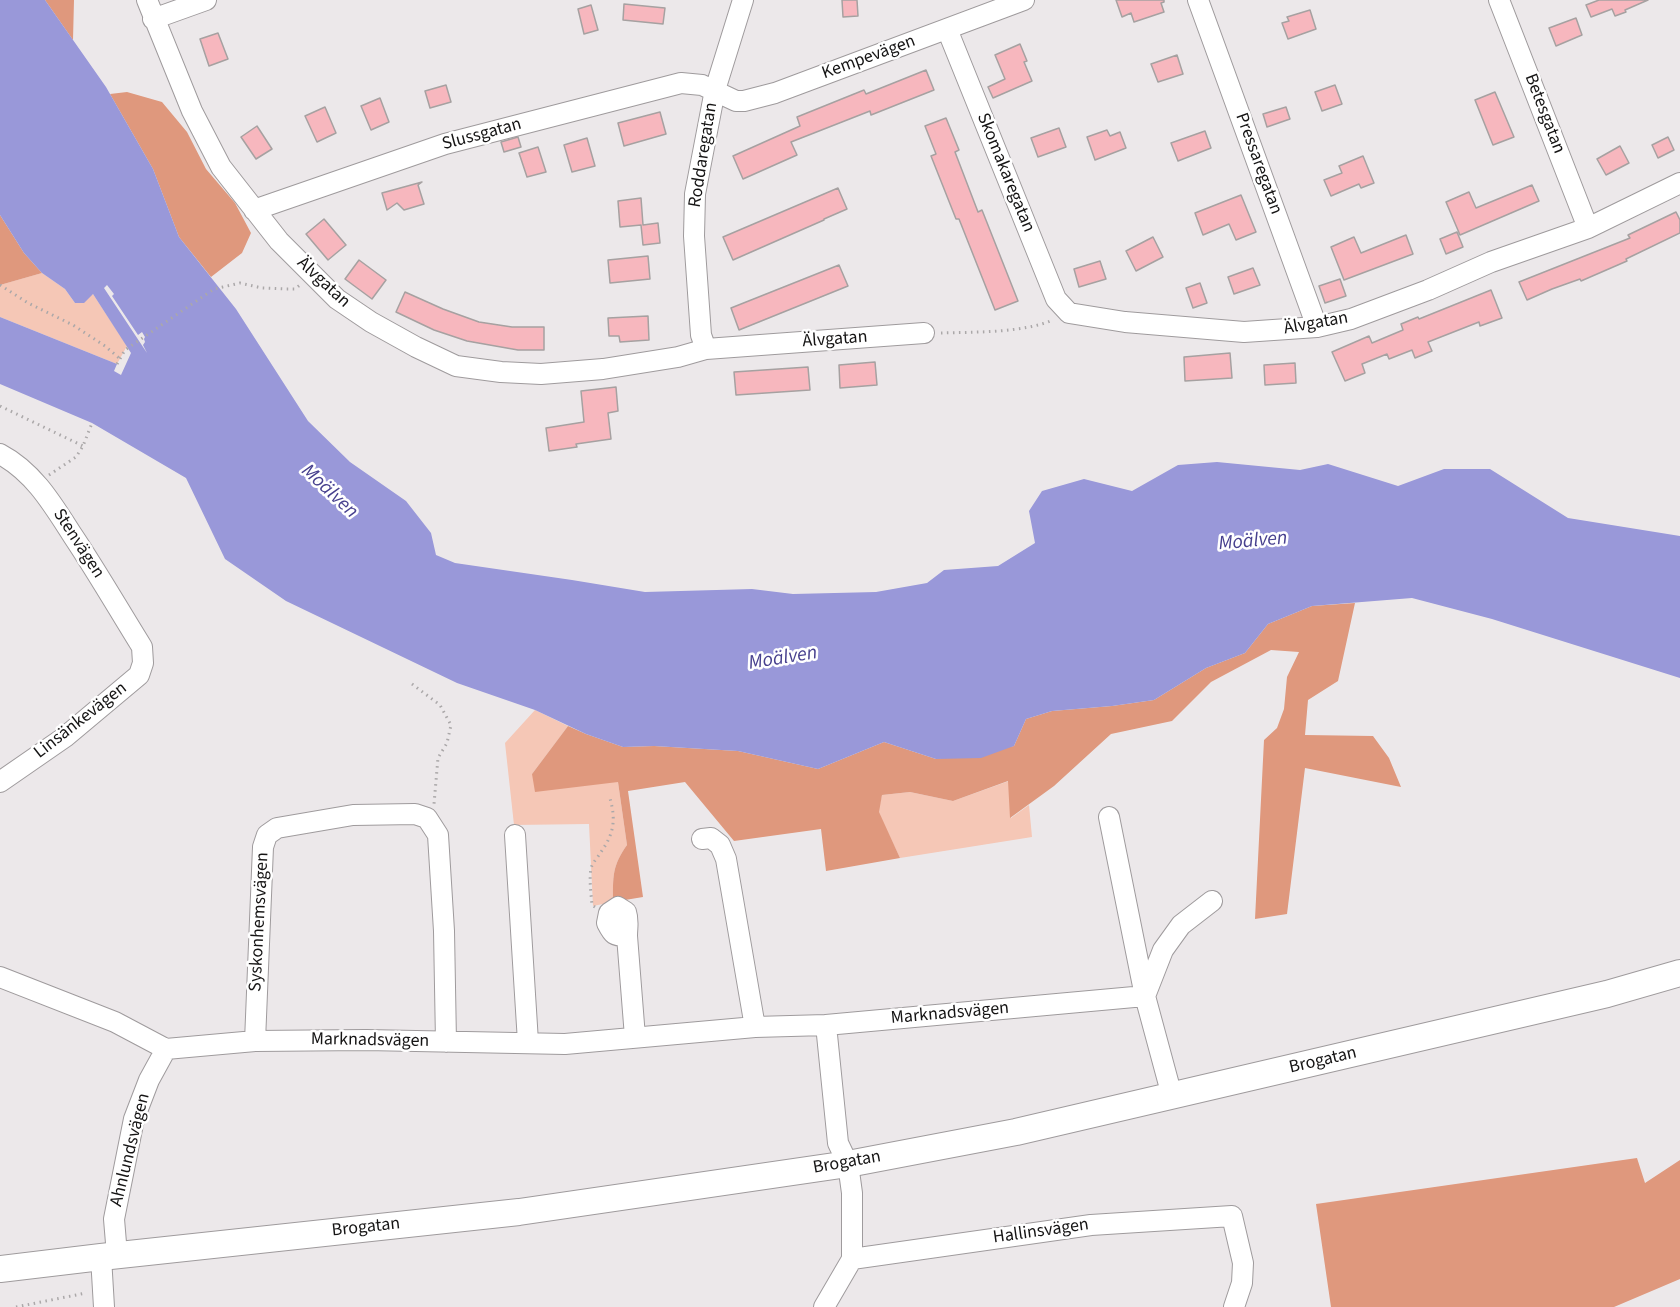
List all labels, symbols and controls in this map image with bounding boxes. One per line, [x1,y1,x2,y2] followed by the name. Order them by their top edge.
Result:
[819,31,919,85] street label: Kempevägen
[1519,71,1569,157] street label: Betesgatan
[685,101,723,209] street label: Roddaregatan
[971,110,1039,236] street label: Skomakaregatan
[1230,110,1286,218] street label: Pressaregatan
[440,114,524,156] street label: Slussgatan
[292,253,354,313] street label: Älvgatan
[1282,308,1350,340] street label: Älvgatan
[802,327,868,353] street label: Älvgatan
[296,460,362,524] water label: Moälven
[48,505,108,583] street label: Stenvägen
[1218,527,1288,557] water label: Moälven
[747,642,819,676] water label: Moälven
[30,678,132,764] street label: Linsänkevägen
[246,852,274,992] street label: Syskonhemsvägen
[890,998,1010,1030] street label: Marknadsvägen
[311,1029,429,1053] street label: Marknadsvägen
[1287,1043,1359,1079] street label: Brogatan
[107,1091,155,1209] street label: Ahnlundsvägen
[811,1146,883,1180] street label: Brogatan
[331,1214,401,1242] street label: Brogatan
[992,1215,1090,1249] street label: Hallinsvägen

